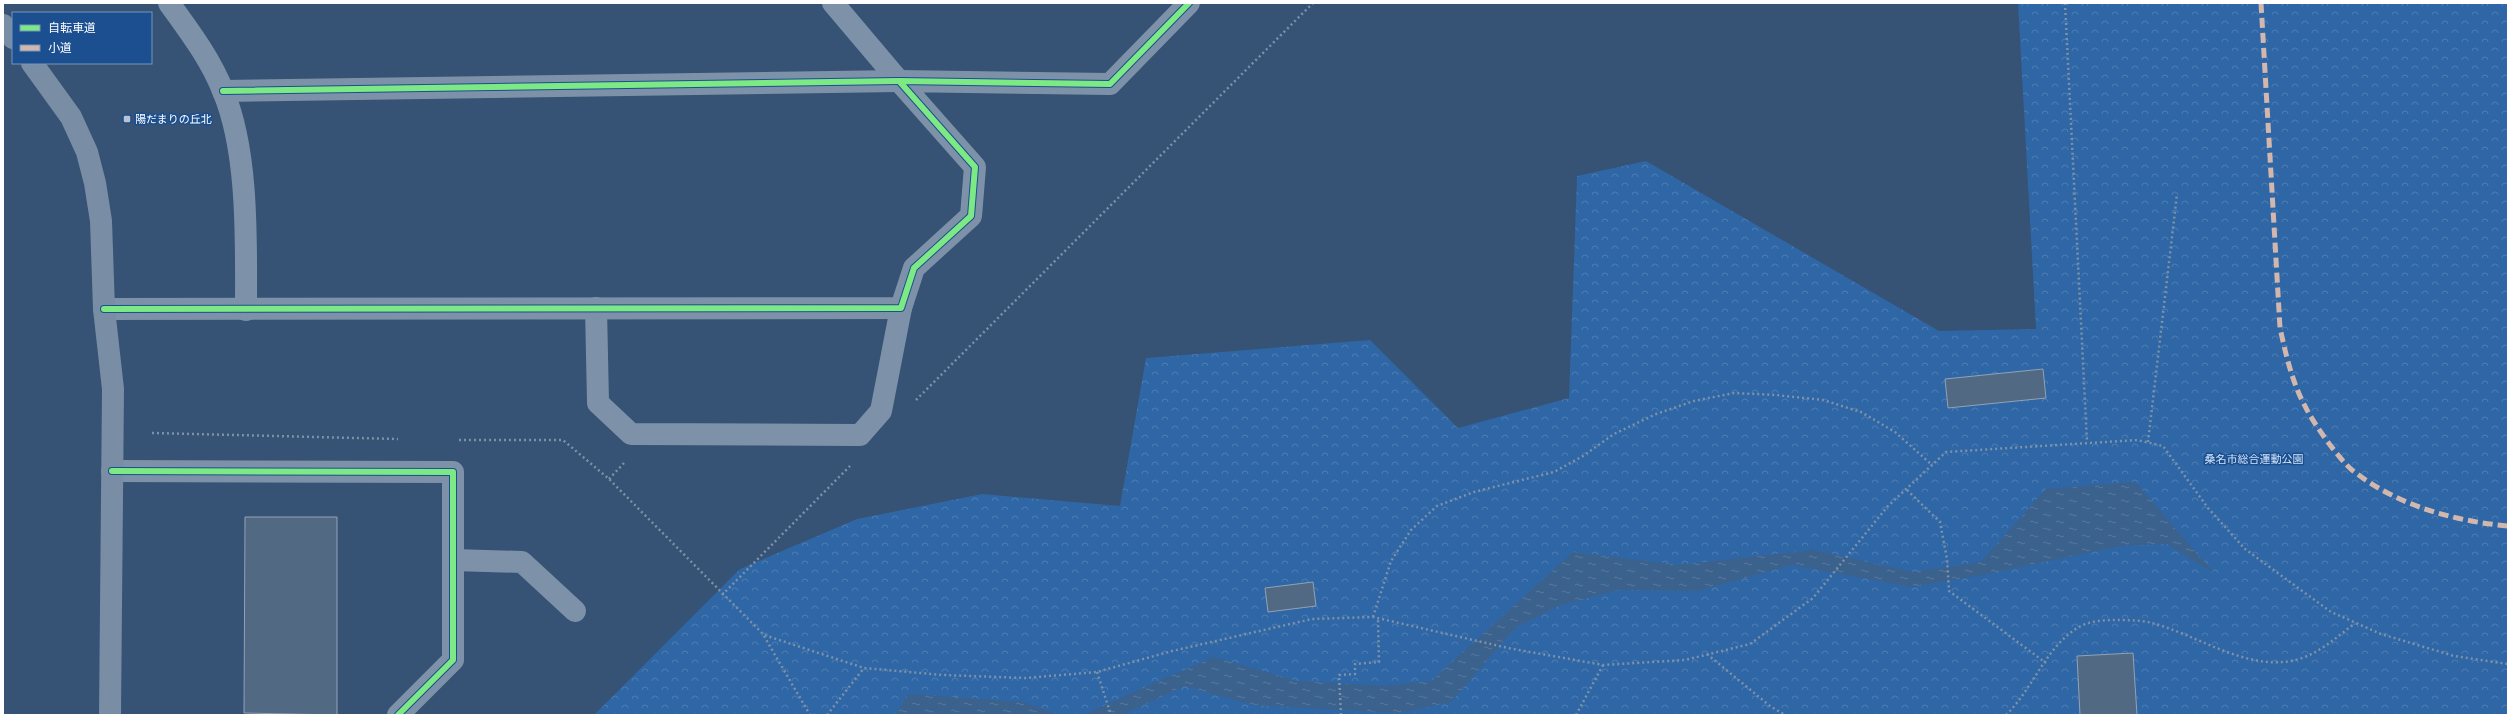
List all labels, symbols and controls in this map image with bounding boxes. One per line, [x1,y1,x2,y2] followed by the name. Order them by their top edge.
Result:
[12,12,152,64] legend
[48,21,96,35] text: 自転車道
[48,41,72,55] text: 小道
[135,113,212,126] place label: 陽だまりの丘北
[122,114,132,124] marker: 陽だまりの丘北
[2205,453,2304,466] park label: 桑名市総合運動公園

